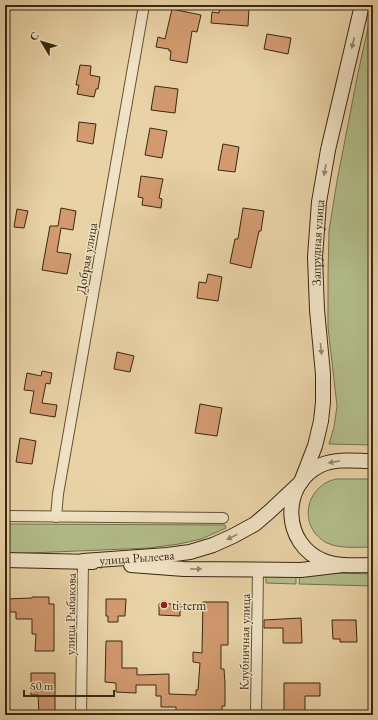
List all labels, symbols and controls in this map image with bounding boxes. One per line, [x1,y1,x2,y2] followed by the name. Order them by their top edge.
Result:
[22,22,62,62] north arrow
[26,28,42,43] text: С
[350,37,356,49] one-way arrow
[321,164,327,176] one-way arrow
[307,197,328,286] street label: Запрудная улица
[72,220,101,295] street label: Добрая улица
[317,343,324,355] one-way arrow
[328,459,340,465] one-way arrow
[227,534,238,540] one-way arrow
[99,546,176,569] street label: улица Рылеева
[190,566,203,572] one-way arrow
[61,572,80,655] street label: улица Рыбакова
[235,593,254,691] street label: Клубничная улица
[172,597,206,614] place label: ti-term
[159,600,169,610] marker: ti-term
[24,672,114,698] scale bar
[30,678,54,694] text: 50 m

